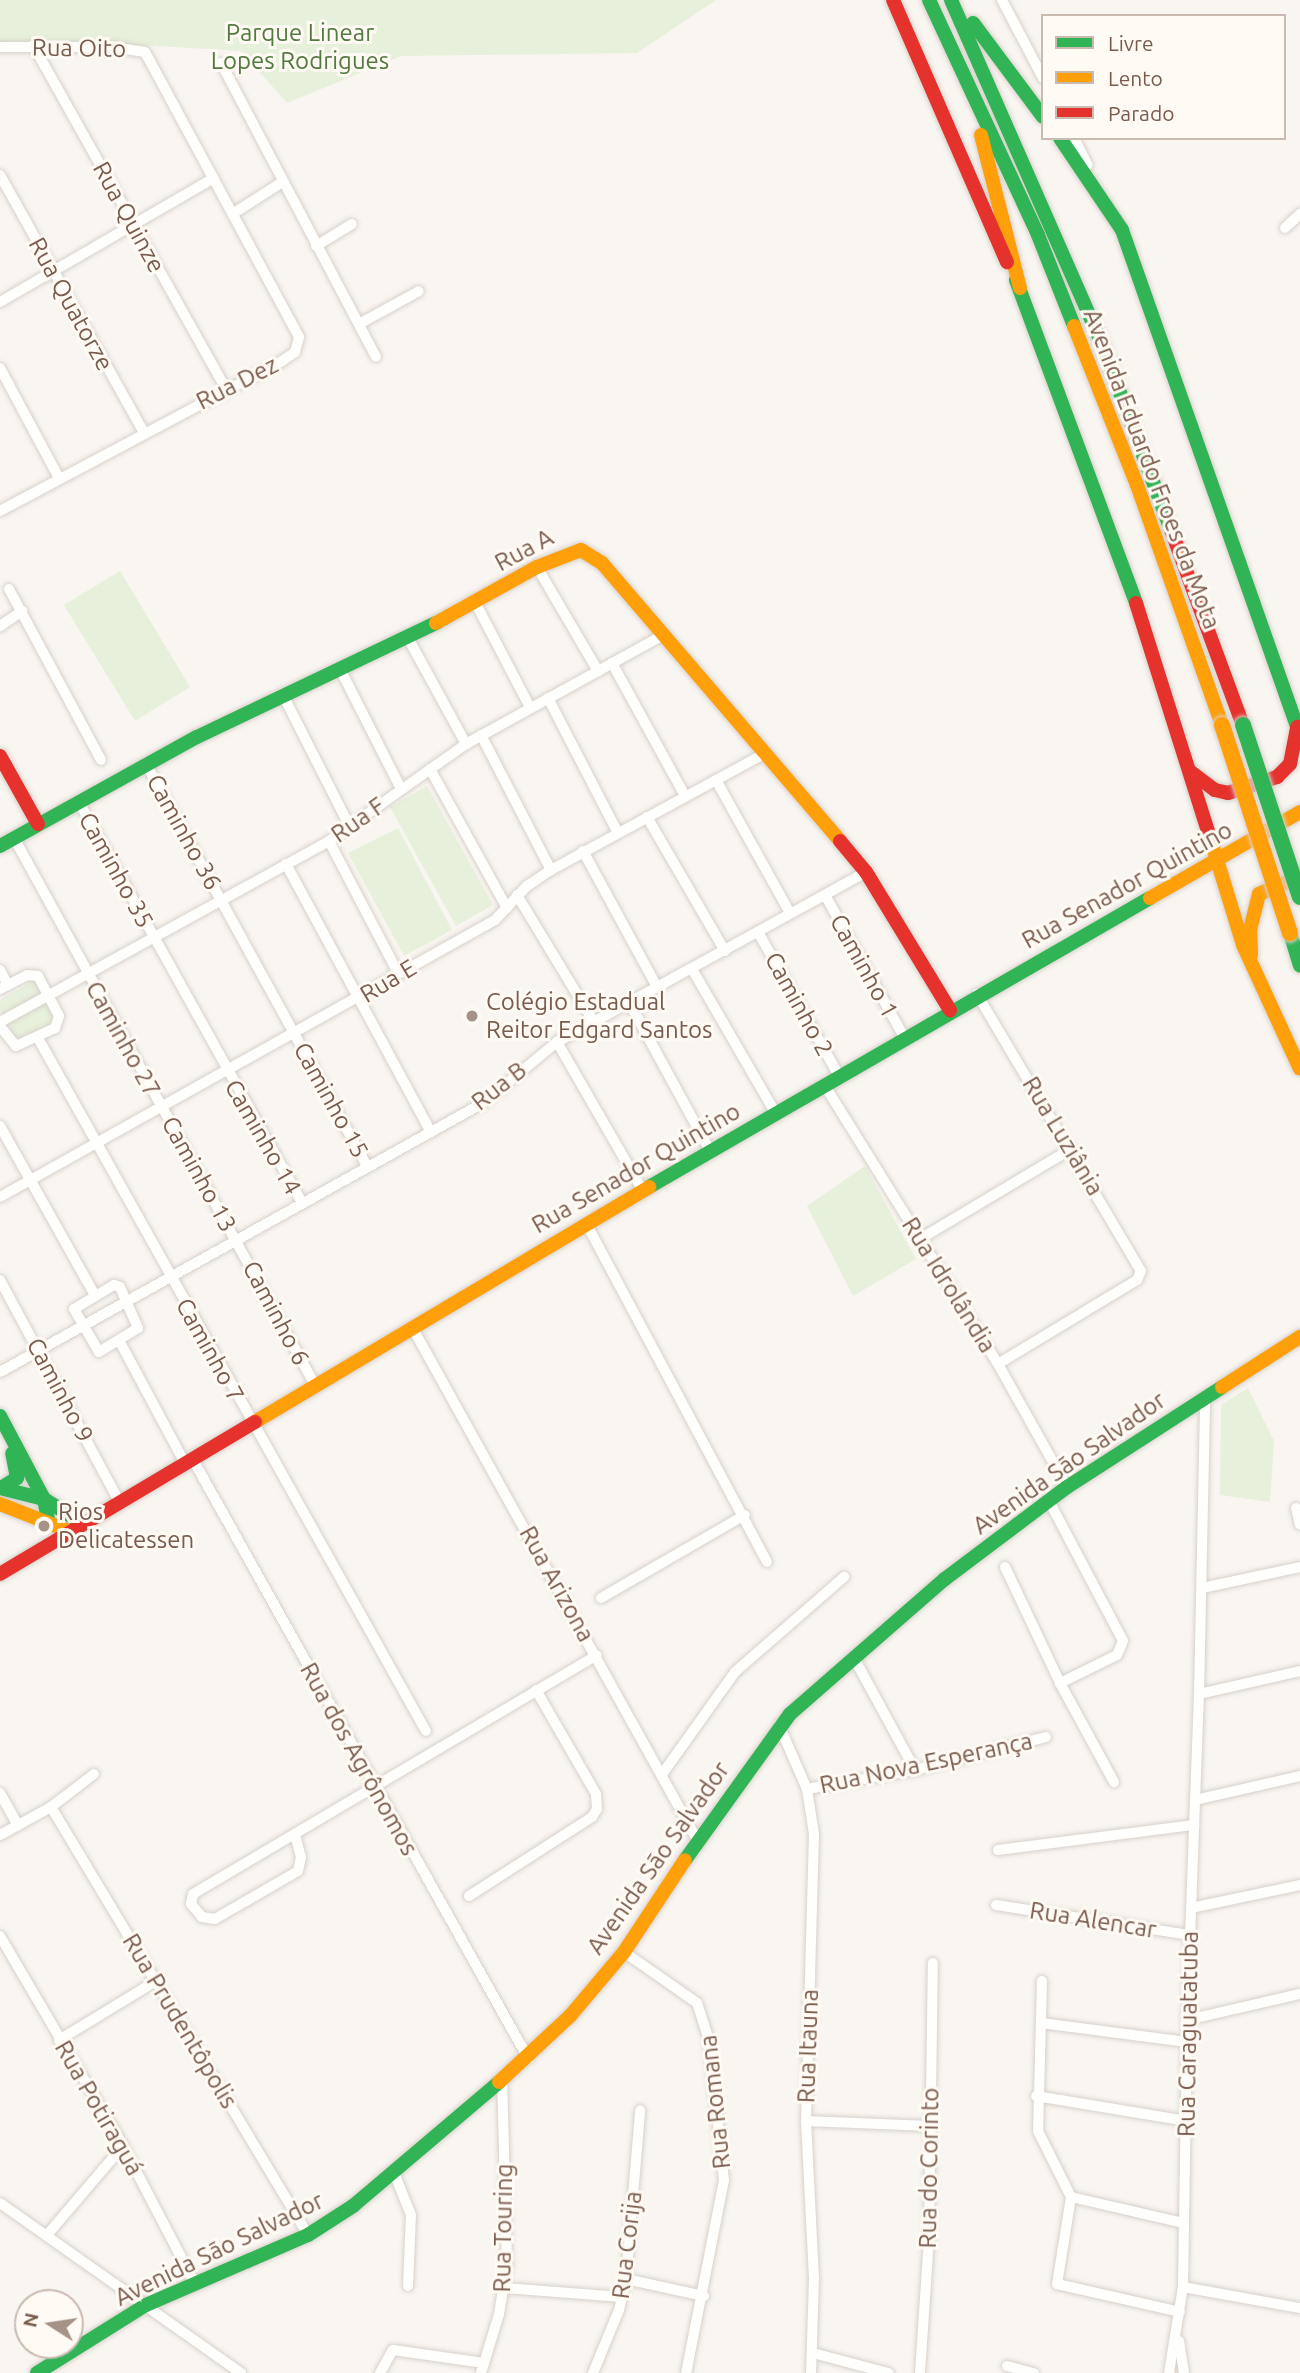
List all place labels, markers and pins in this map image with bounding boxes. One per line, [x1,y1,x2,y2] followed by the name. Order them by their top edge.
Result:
[486,988,713,1044] place label: Colégio Estadual Reitor Edgard Santos
[464,1008,480,1024] marker: Colégio Estadual Reitor Edgard Santos
[58,1498,194,1554] place label: Rios Delicatessen
[36,1518,52,1534] marker: Rios Delicatessen

